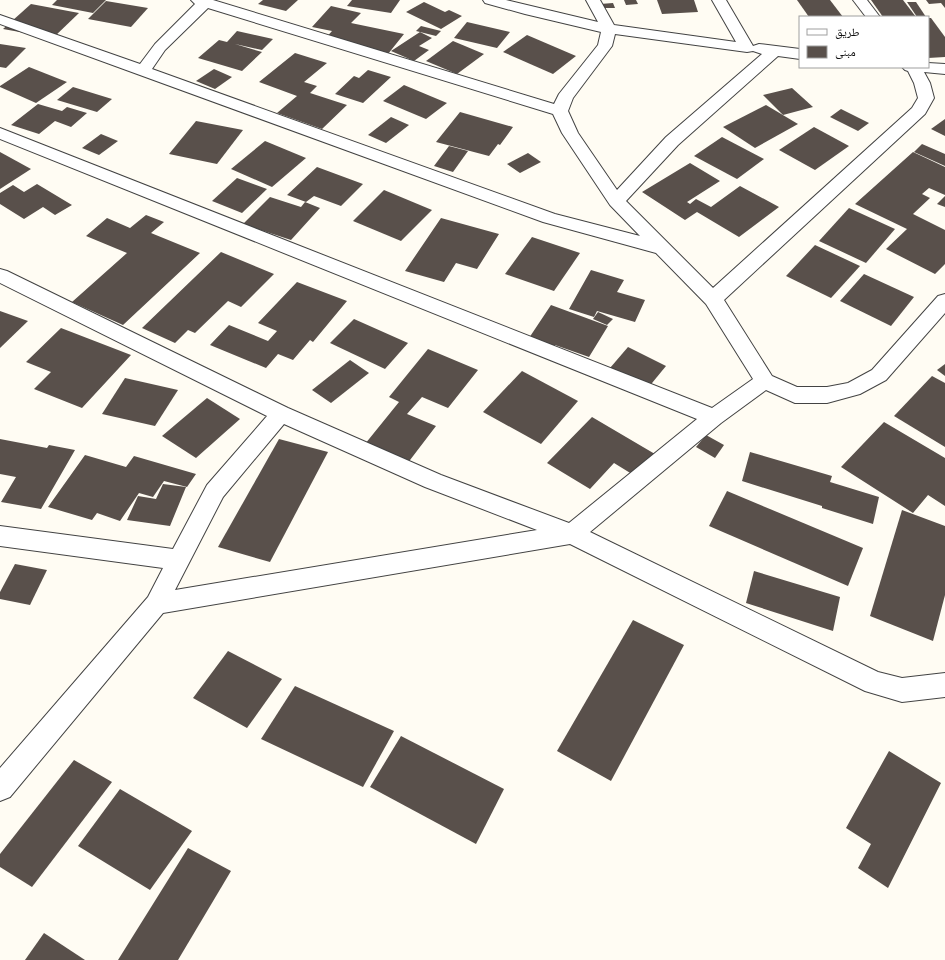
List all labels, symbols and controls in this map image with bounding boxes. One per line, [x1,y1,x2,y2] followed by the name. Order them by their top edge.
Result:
[799,16,929,68] legend
[835,23,860,39] text: طريق
[835,43,856,59] text: مبنى

